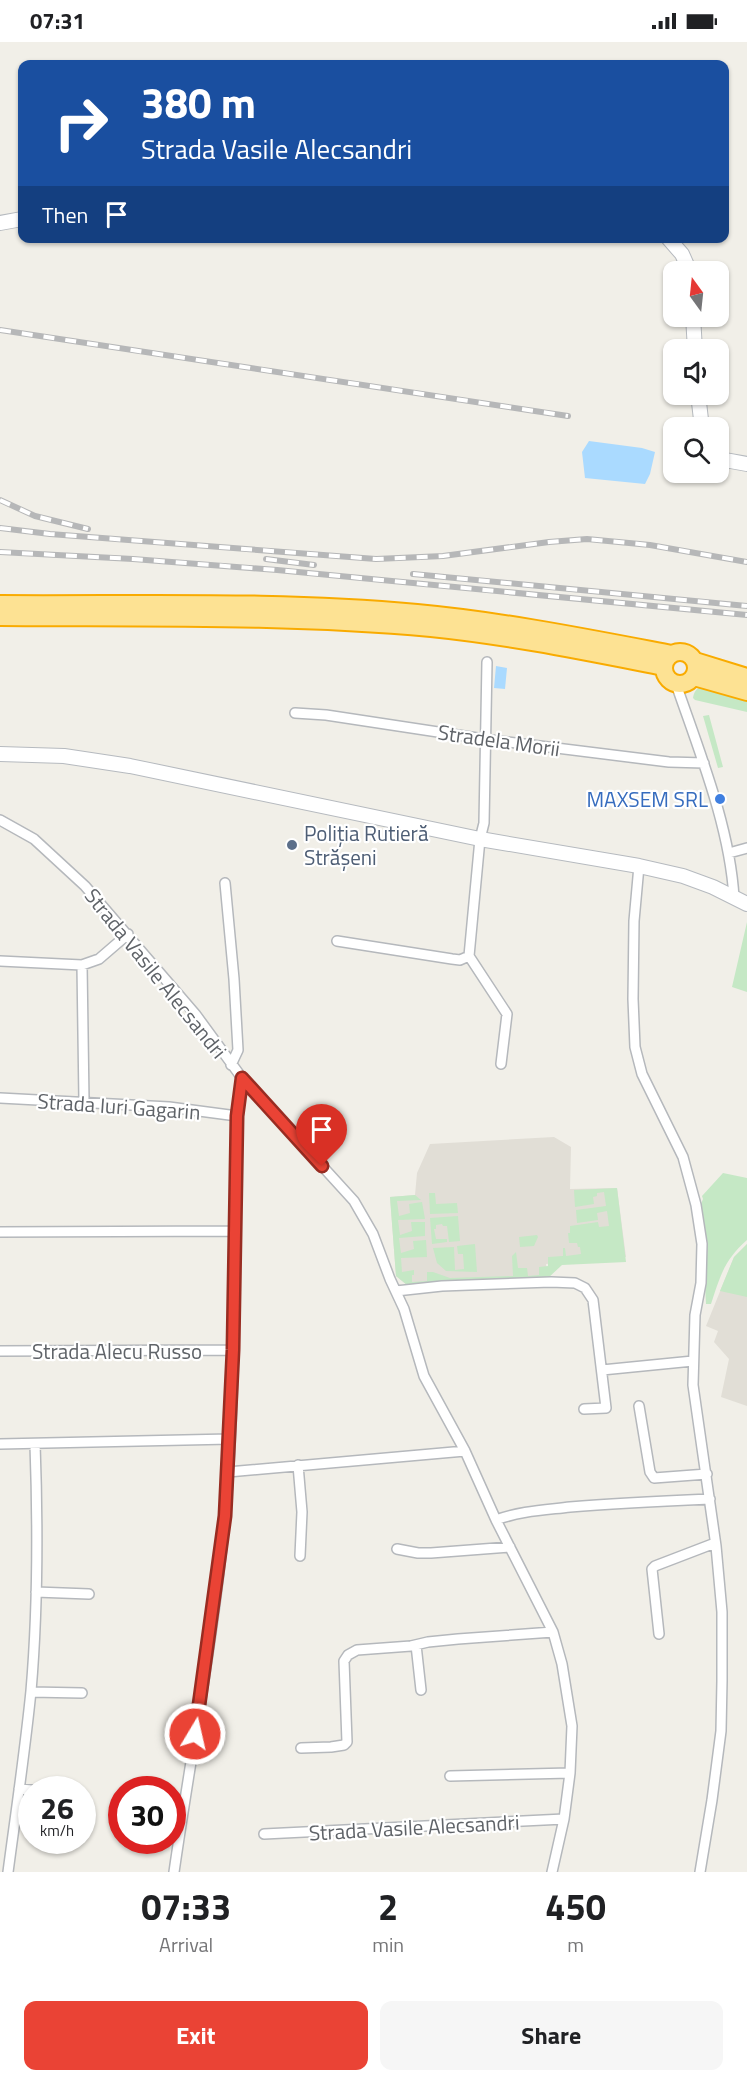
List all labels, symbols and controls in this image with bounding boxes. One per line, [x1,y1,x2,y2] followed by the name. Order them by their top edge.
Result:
[30,4,85,38] text: 07:31
[141,70,256,134] text: 380 m
[42,84,120,162] icon: right
[141,128,412,169] text: Strada Vasile Alecsandri
[42,198,88,232] text: Then
[100,198,133,231] icon: arrive
[663,261,729,327] north arrow
[663,261,729,483] map controls
[663,339,729,405] button: sound
[663,417,729,483] button: search
[436,716,562,764] street label: Stradela Morii
[586,783,708,815] place label: MAXSEM SRL
[713,792,727,806] marker: MAXSEM SRL
[304,817,429,873] place label: Poliția Rutieră Strășeni
[285,838,299,852] marker: Poliția Rutieră Strășeni
[77,881,235,1065] street label: Strada Vasile Alecsandri
[36,1084,202,1128] street label: Strada Iuri Gagarin
[296,1104,347,1166] pin
[305,1113,338,1146] icon: arrive
[32,1335,202,1367] street label: Strada Alecu Russo
[163,1702,227,1766] position arrow
[108,1776,186,1854] speed limit sign: 30
[40,1785,74,1831] text: 26
[308,1806,520,1848] street label: Strada Vasile Alecsandri
[40,1819,74,1842] text: km/h
[141,1879,231,1934] text: 07:33
[378,1879,398,1934] text: 2
[545,1879,606,1934] text: 450
[159,1929,213,1960] text: Arrival
[372,1929,404,1960] text: min
[567,1929,584,1960] text: m
[24,2001,368,2070] button: Exit
[380,2001,723,2070] button: Share

